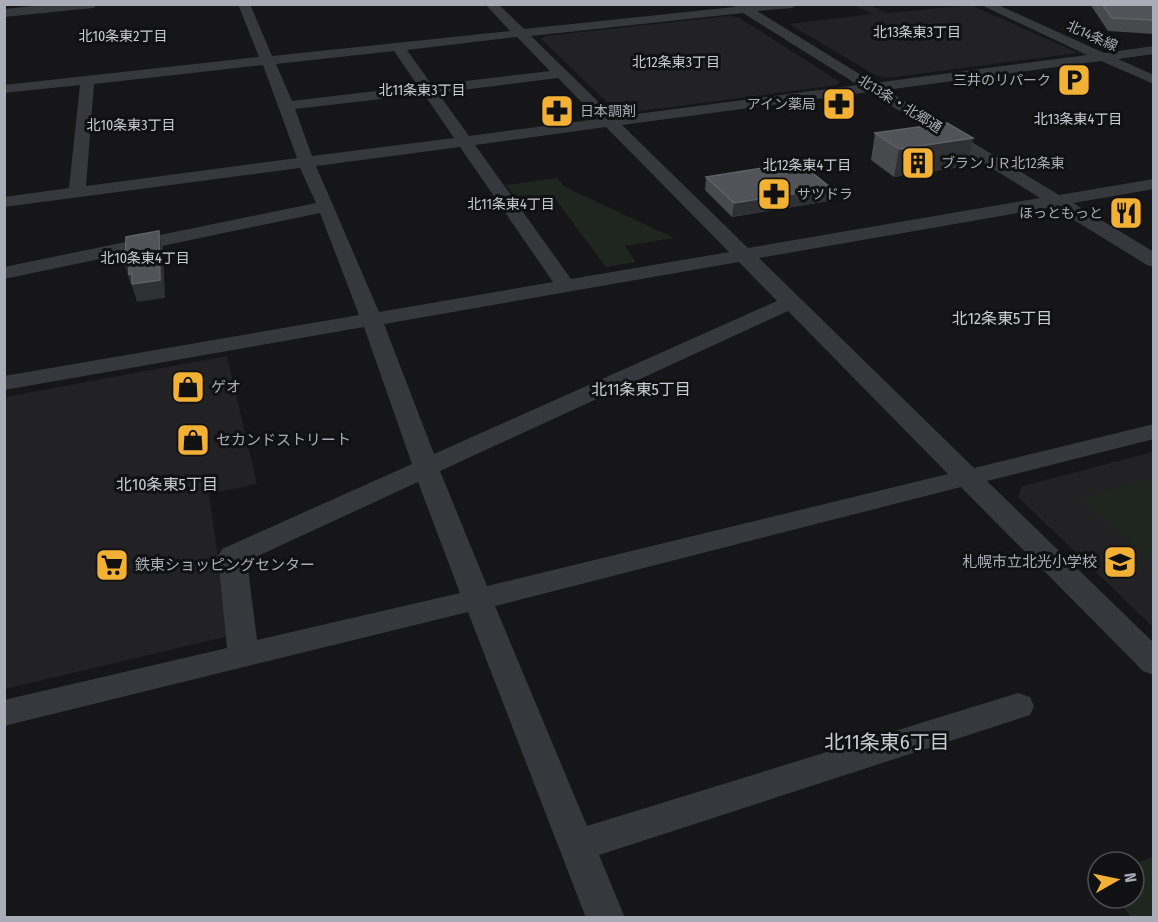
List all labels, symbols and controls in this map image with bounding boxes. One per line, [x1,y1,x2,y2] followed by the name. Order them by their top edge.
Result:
[1064,17,1120,55] street label: 北14条線
[873,24,961,41] district label: 北13条東3丁目
[79,28,167,45] district label: 北10条東2丁目
[632,54,720,71] district label: 北12条東3丁目
[1056,62,1092,98] parking icon: 三井のリパーク
[855,71,945,137] street label: 北13条・北郷通
[953,72,1051,89] place label: 三井のリパーク
[378,82,466,99] district label: 北11条東3丁目
[821,86,857,122] pharmacy icon: アイン薬局
[539,93,575,129] pharmacy icon: 日本調剤
[747,96,816,113] place label: アイン薬局
[580,103,636,120] place label: 日本調剤
[1034,111,1122,128] district label: 北13条東4丁目
[86,117,176,134] district label: 北10条東3丁目
[900,145,936,181] building icon: ブランＪＲ北12条東
[941,155,1065,172] place label: ブランＪＲ北12条東
[763,157,851,174] district label: 北12条東4丁目
[756,176,792,212] pharmacy icon: サツドラ
[797,186,853,203] place label: サツドラ
[1108,195,1144,231] restaurant icon: ほっともっと
[467,196,555,213] district label: 北11条東4丁目
[1019,205,1103,222] place label: ほっともっと
[100,250,190,267] district label: 北10条東4丁目
[952,309,1052,328] district label: 北12条東5丁目
[170,369,206,405] shop icon: ゲオ
[211,378,241,396] place label: ゲオ
[591,380,691,399] district label: 北11条東5丁目
[175,422,211,458] shop icon: セカンドストリート
[216,431,351,449] place label: セカンドストリート
[116,475,218,494] district label: 北10条東5丁目
[1102,544,1138,580] school or university icon: 札幌市立北光小学校
[94,547,130,583] supermarket icon: 鉄東ショッピングセンター
[962,553,1097,571] place label: 札幌市立北光小学校
[135,556,315,574] place label: 鉄東ショッピングセンター
[824,730,950,754] district label: 北11条東6丁目
[1086,850,1146,910] north arrow
[1120,872,1140,884] text: N

